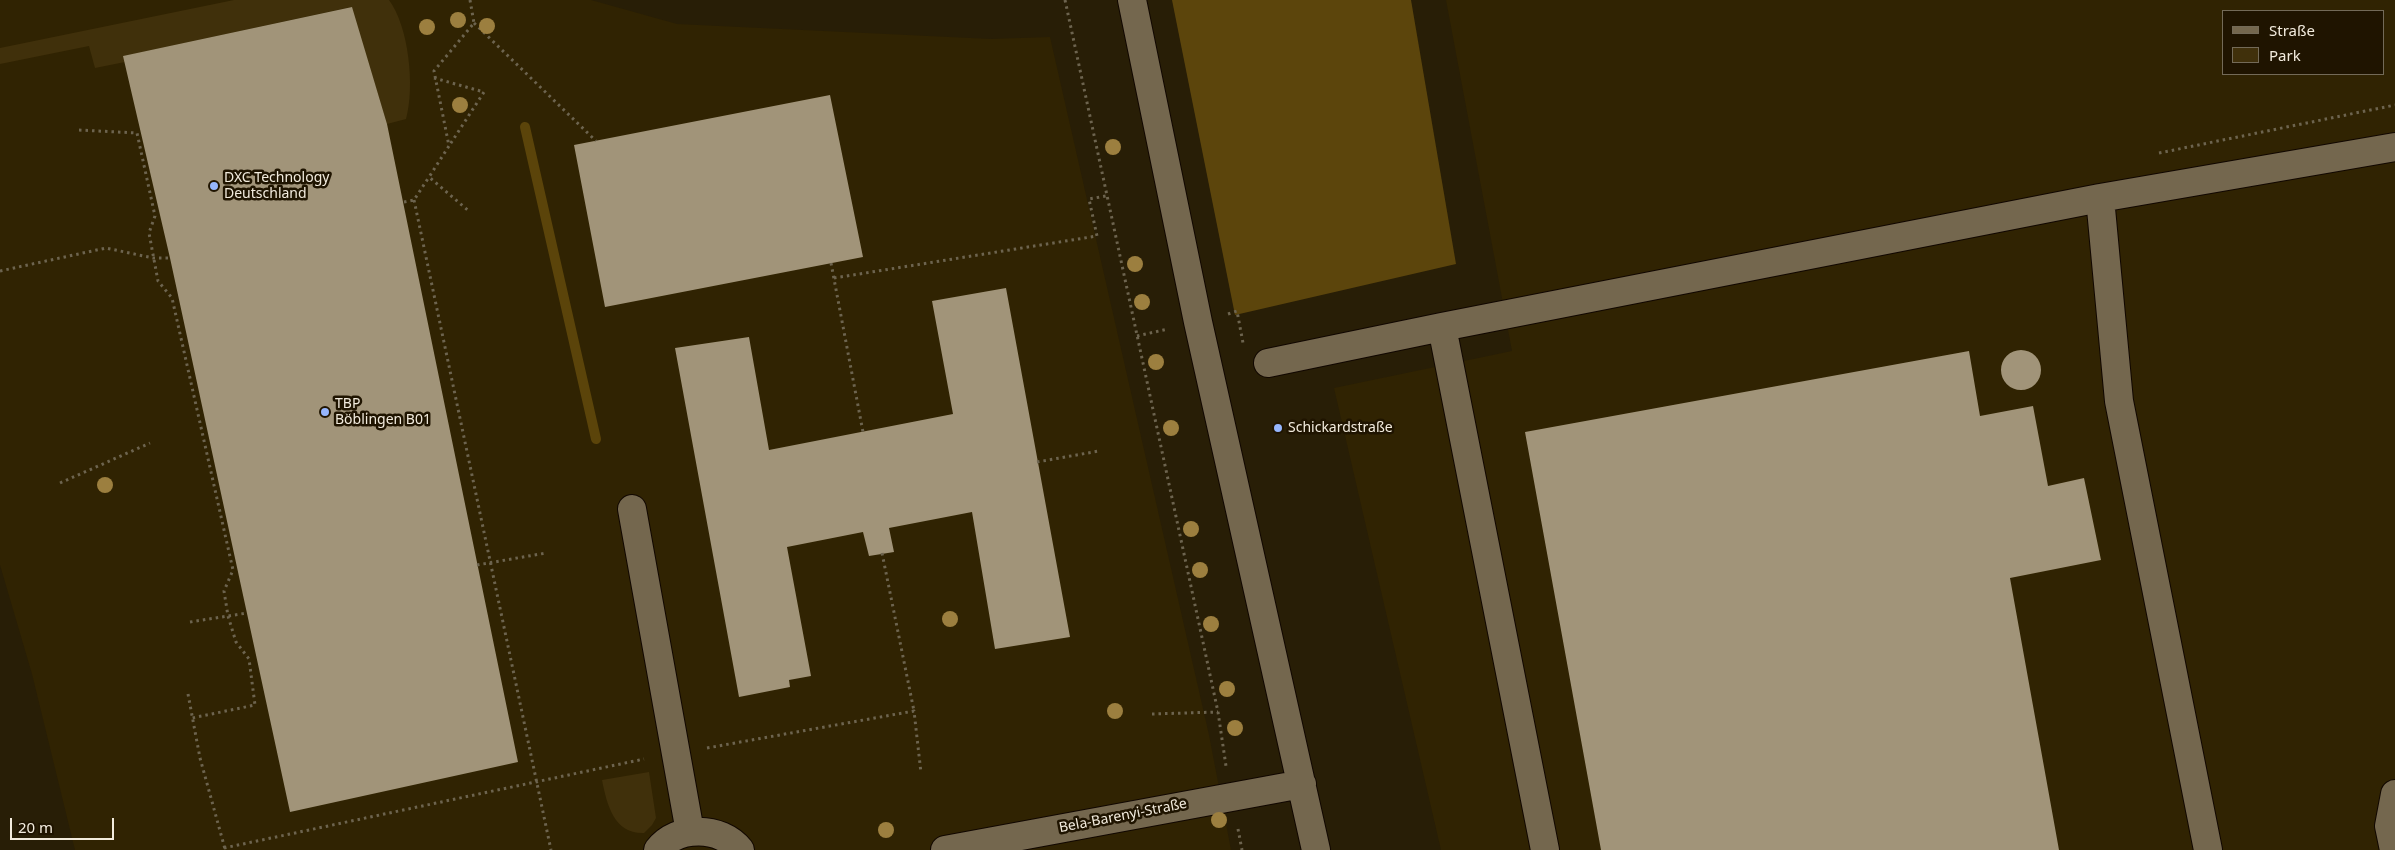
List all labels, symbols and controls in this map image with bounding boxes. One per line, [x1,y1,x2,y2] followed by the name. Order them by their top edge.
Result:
[2222,10,2385,75] legend
[2269,20,2315,40] text: Straße
[2269,45,2301,65] text: Park
[224,170,329,202] place label: DXC Technology Deutschland
[208,180,220,192] marker: DXC Technology Deutschland
[335,396,431,428] place label: TBP Böblingen B01
[319,406,331,418] marker: TBP Böblingen B01
[1288,420,1393,436] place label: Schickardstraße
[1272,422,1284,434] marker: Schickardstraße
[1058,795,1188,837] street label: Bela-Barenyi-Straße
[12,808,116,840] scale bar
[18,817,53,837] text: 20 m

